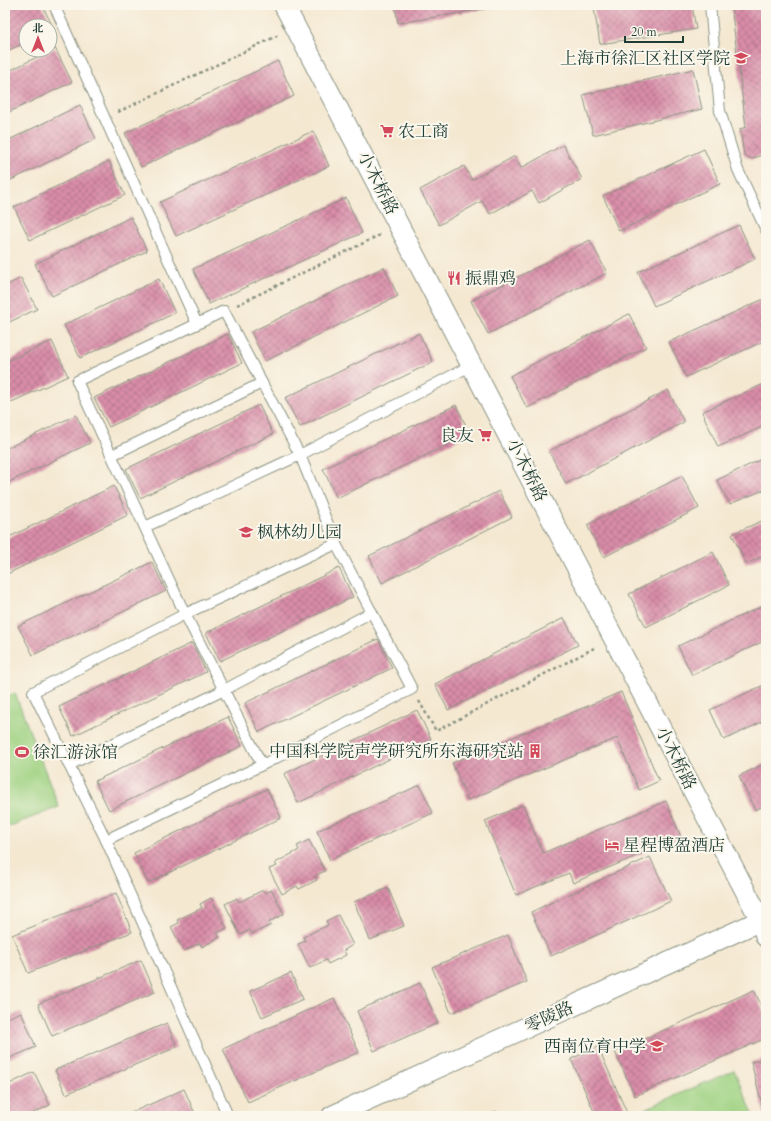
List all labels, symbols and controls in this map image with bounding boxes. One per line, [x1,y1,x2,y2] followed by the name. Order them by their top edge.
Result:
[18,18,58,58] north arrow
[625,18,683,44] scale bar
[33,21,44,36] text: 北
[631,24,658,40] text: 20 m
[560,47,730,70] place label: 上海市徐汇区社区学院
[733,50,749,66] school or university icon: 上海市徐汇区社区学院
[398,120,449,143] place label: 农工商
[379,123,395,139] supermarket icon: 农工商
[352,147,404,219] street label: 小木桥路
[465,267,516,290] place label: 振鼎鸡
[446,270,462,286] restaurant icon: 振鼎鸡
[440,424,474,447] place label: 良友
[477,427,493,443] supermarket icon: 良友
[501,434,553,506] street label: 小木桥路
[257,521,342,544] place label: 枫林幼儿园
[238,524,254,540] school or university icon: 枫林幼儿园
[650,722,702,794] street label: 小木桥路
[269,740,524,763] place label: 中国科学院声学研究所东海研究站
[33,741,118,764] place label: 徐汇游泳馆
[527,743,543,759] building icon: 中国科学院声学研究所东海研究站
[14,744,30,760] sports icon: 徐汇游泳馆
[623,834,725,857] place label: 星程博盈酒店
[604,837,620,853] hotel icon: 星程博盈酒店
[521,996,577,1038] street label: 零陵路
[544,1035,646,1058] place label: 西南位育中学
[649,1038,665,1054] school or university icon: 西南位育中学

